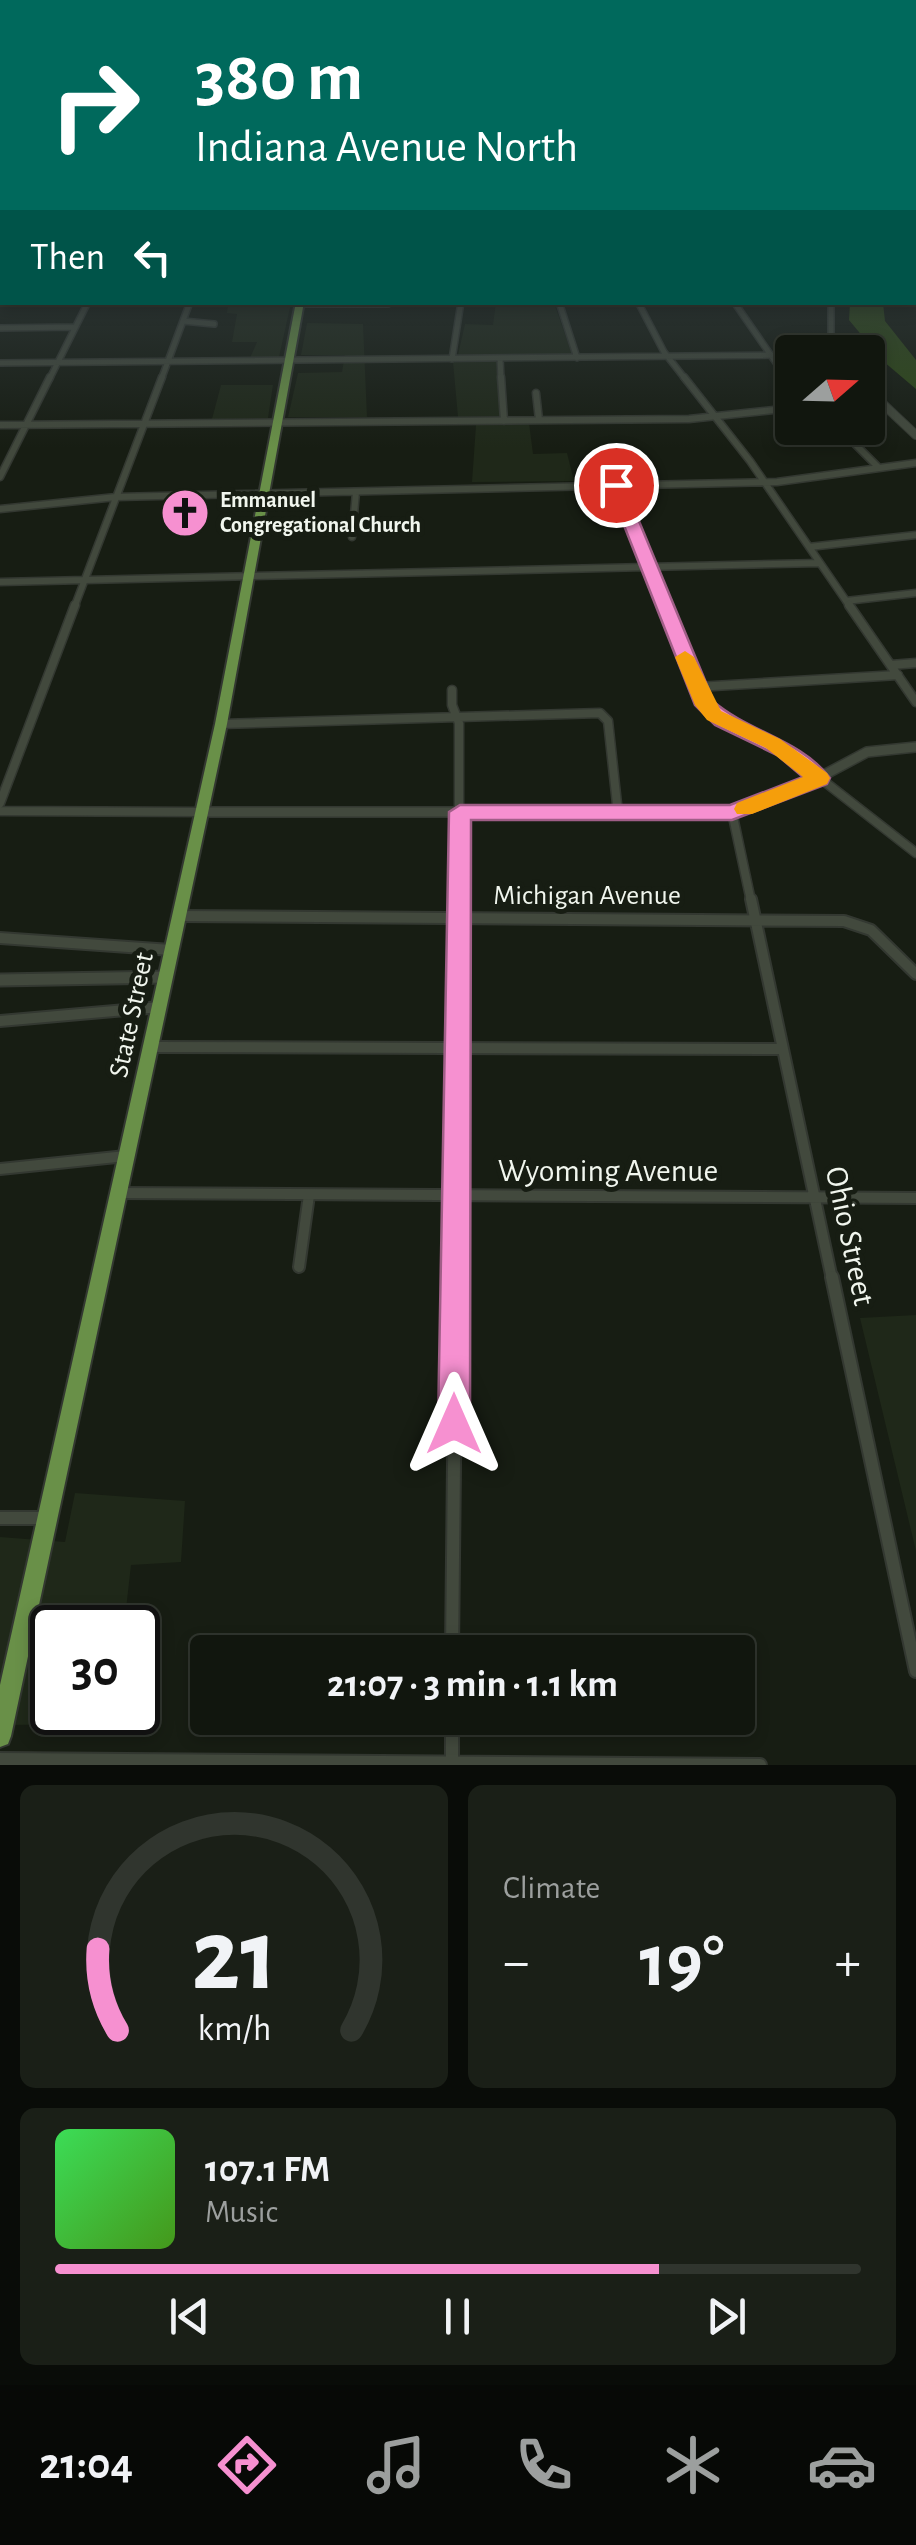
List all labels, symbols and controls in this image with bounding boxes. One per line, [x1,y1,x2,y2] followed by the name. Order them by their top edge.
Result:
[30,40,160,170] icon: right
[195,43,363,113] text: 380 m
[195,125,578,170] text: Indiana Avenue North
[125,230,180,285] icon: left
[30,239,105,277] text: Then
[775,335,885,445] north arrow
[775,335,885,445] map controls
[574,443,659,528] pin
[589,458,644,513] icon: arrive
[159,487,211,539] church icon: Emmanuel Congregational Church
[220,489,421,536] place label: Emmanuel Congregational Church
[493,882,681,910] street label: Michigan Avenue
[105,950,159,1080] street label: State Street
[498,1155,718,1187] street label: Wyoming Avenue
[820,1164,880,1308] street label: Ohio Street
[402,1372,506,1476] position arrow
[30,1605,160,1735] speed limit sign: 30
[327,1666,618,1704] text: 21:07 · 3 min · 1.1 km
[503,1872,600,1904] text: Climate
[191,1905,277,2009] text: 21
[639,1925,725,2000] text: 19°
[503,1935,529,1990] text: −
[835,1935,861,1990] text: +
[197,2011,271,2047] text: km/h
[205,2151,330,2189] text: 107.1 FM
[205,2196,278,2228] text: Music
[162,2289,217,2344] icon: previous
[430,2289,485,2344] icon: pause
[699,2289,754,2344] icon: next
[212,2430,282,2500] icon: directions
[361,2430,431,2500] icon: music
[509,2430,579,2500] icon: phone
[658,2430,728,2500] icon: climate
[807,2430,877,2500] icon: car
[39,2442,133,2487] text: 21:04

